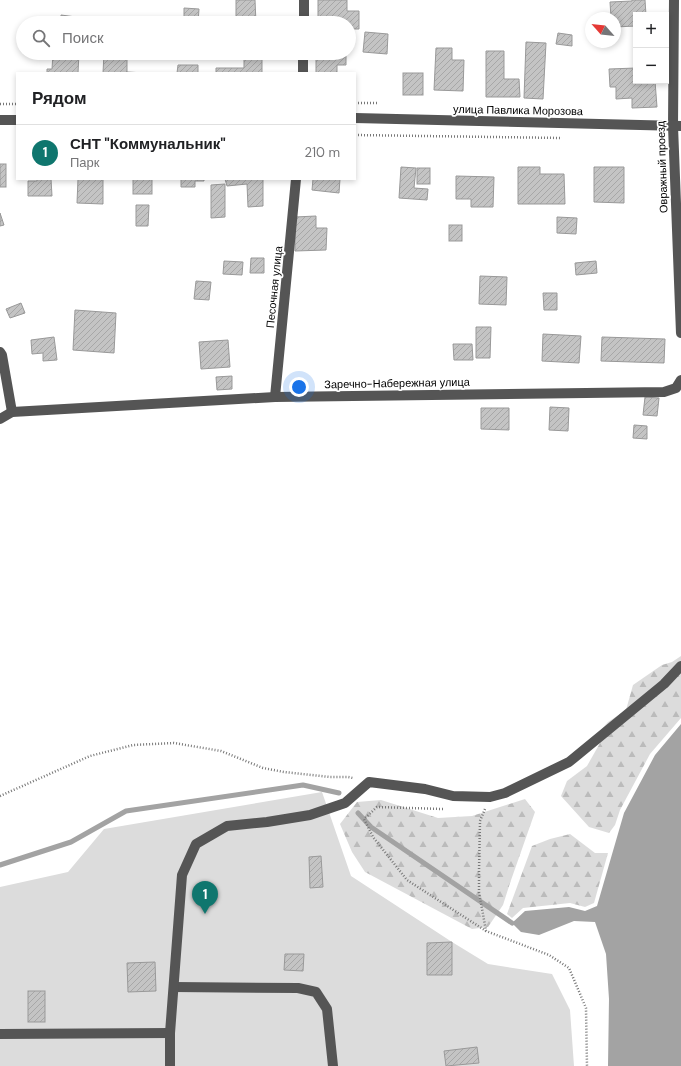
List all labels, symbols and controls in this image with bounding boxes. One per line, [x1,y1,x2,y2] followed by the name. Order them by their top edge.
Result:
[585,12,621,48] north arrow
[633,12,669,84] map controls
[633,12,669,48] button: +
[16,16,356,60] search box
[30,27,52,49] icon: search
[62,28,104,48] text: Поиск
[633,48,669,84] button: −
[32,87,87,109] text: Рядом
[453,102,584,118] street label: улица Павлика Морозова
[653,120,671,213] street label: Овражный проезд
[70,134,226,154] text: СНТ "Коммунальник"
[43,144,47,161] text: 1
[305,144,340,161] text: 210 m
[70,154,100,171] text: Парк
[263,244,285,329] street label: Песочная улица
[324,375,471,391] street label: Заречно-Набережная улица
[289,377,309,397] your location
[192,881,218,914] pin: 1

